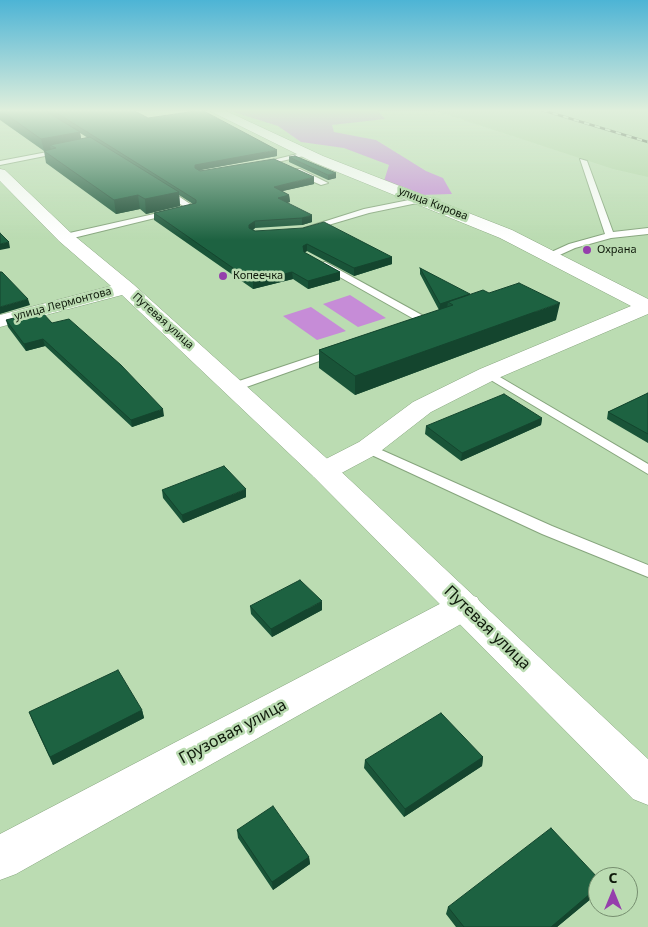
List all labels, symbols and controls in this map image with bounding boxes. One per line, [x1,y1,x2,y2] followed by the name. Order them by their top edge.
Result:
[396,185,470,223] street label: улица Кирова
[597,243,637,257] place label: Охрана
[581,244,593,256] marker: Охрана
[233,269,283,283] place label: Копеечка
[217,270,229,282] marker: Копеечка
[13,285,113,323] street label: улица Лермонтова
[130,290,196,352] street label: Путевая улица
[440,582,534,674] street label: Путевая улица
[176,696,290,768] street label: Грузовая улица
[588,867,638,917] north arrow
[608,868,618,887] text: С

